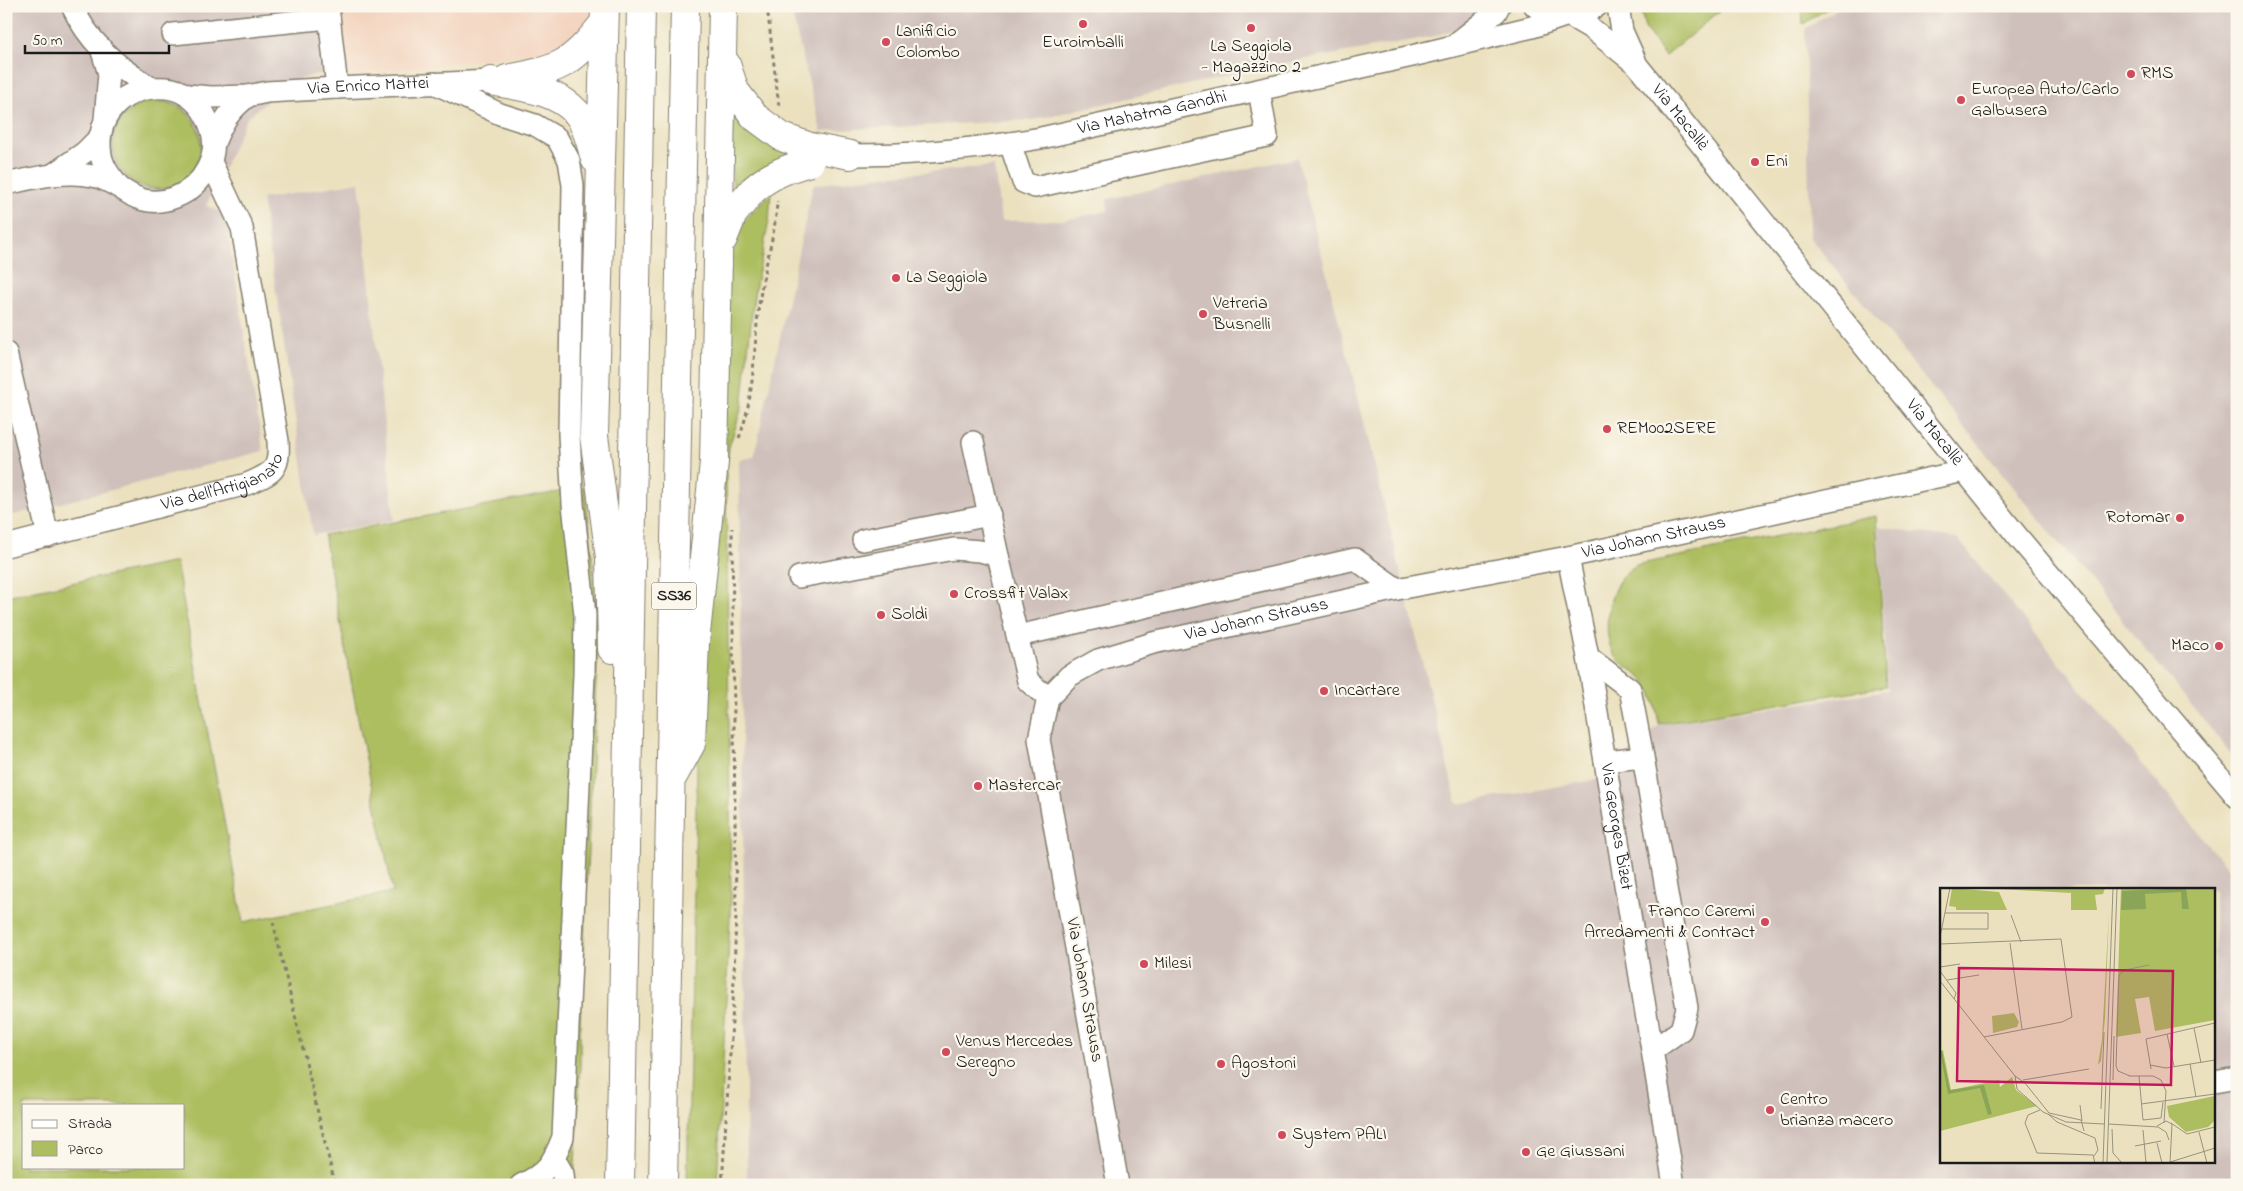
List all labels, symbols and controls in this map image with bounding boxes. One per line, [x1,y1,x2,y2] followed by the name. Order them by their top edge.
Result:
[1077,18,1089,30] marker: Euroimballi
[896,19,960,66] place label: Lanificio Colombo
[25,22,169,54] scale bar
[1245,22,1257,34] marker: La Seggiola - Magazzino 2
[32,30,63,52] text: 50 m
[1042,30,1124,56] place label: Euroimballi
[1201,34,1301,82] place label: La Seggiola - Magazzino 2
[880,36,892,48] marker: Lanificio Colombo
[2141,61,2173,87] place label: RMS
[2125,68,2137,80] marker: RMS
[306,71,430,103] street label: Via Enrico Mattei
[1971,77,2119,124] place label: Europea Auto/Carlo Galbusera
[1644,78,1715,158] street label: Via Macallè
[1074,84,1229,143] street label: Via Mahatma Gandhi
[1955,94,1967,106] marker: Europea Auto/Carlo Galbusera
[1765,149,1788,175] place label: Eni
[1749,156,1761,168] marker: Eni
[906,265,988,292] place label: La Seggiola
[890,272,902,284] marker: La Seggiola
[1212,291,1271,338] place label: Vetreria Busnelli
[1197,308,1209,320] marker: Vetreria Busnelli
[1898,393,1970,473] street label: Via Macallè
[1617,416,1717,442] place label: REM002SERE
[1601,423,1613,435] marker: REM002SERE
[158,452,291,519] street label: Via dell'Artigianato
[2106,505,2170,531] place label: Rotomar
[1579,510,1728,567] street label: Via Johann Strauss
[2174,512,2186,524] marker: Rotomar
[964,581,1068,607] place label: Crossfit Valax
[652,582,696,610] road number: SS36
[948,588,960,600] marker: Crossfit Valax
[1181,592,1331,649] street label: Via Johann Strauss
[891,602,928,628] place label: Soldi
[875,609,887,621] marker: Soldi
[2171,633,2209,659] place label: Maco
[2213,640,2225,652] marker: Maco
[1334,678,1401,704] place label: Incartare
[1318,685,1330,697] marker: Incartare
[1592,760,1639,892] street label: Via Georges Bizet
[988,773,1061,799] place label: Mastercar
[972,780,984,792] marker: Mastercar
[1940,888,2216,1164] inset map
[1584,899,1755,946] place label: Franco Caremi Arredamenti & Contract
[1058,915,1110,1064] street label: Via Johann Strauss
[1759,916,1771,928] marker: Franco Caremi Arredamenti & Contract
[1154,951,1192,977] place label: Milesi
[1138,958,1150,970] marker: Milesi
[955,1029,1073,1077] place label: Venus Mercedes Seregno
[940,1046,952,1058] marker: Venus Mercedes Seregno
[1231,1051,1296,1078] place label: Agostoni
[1215,1058,1227,1070] marker: Agostoni
[1780,1087,1893,1134] place label: Centro brianza macero
[22,1104,185,1168] legend
[1764,1104,1776,1116] marker: Centro brianza macero
[68,1113,112,1135] text: Strada
[1292,1122,1387,1148] place label: System PALI
[1276,1129,1288,1141] marker: System PALI
[68,1139,103,1161] text: Parco
[1536,1139,1625,1165] place label: Ge Giussani
[1520,1146,1532,1158] marker: Ge Giussani

